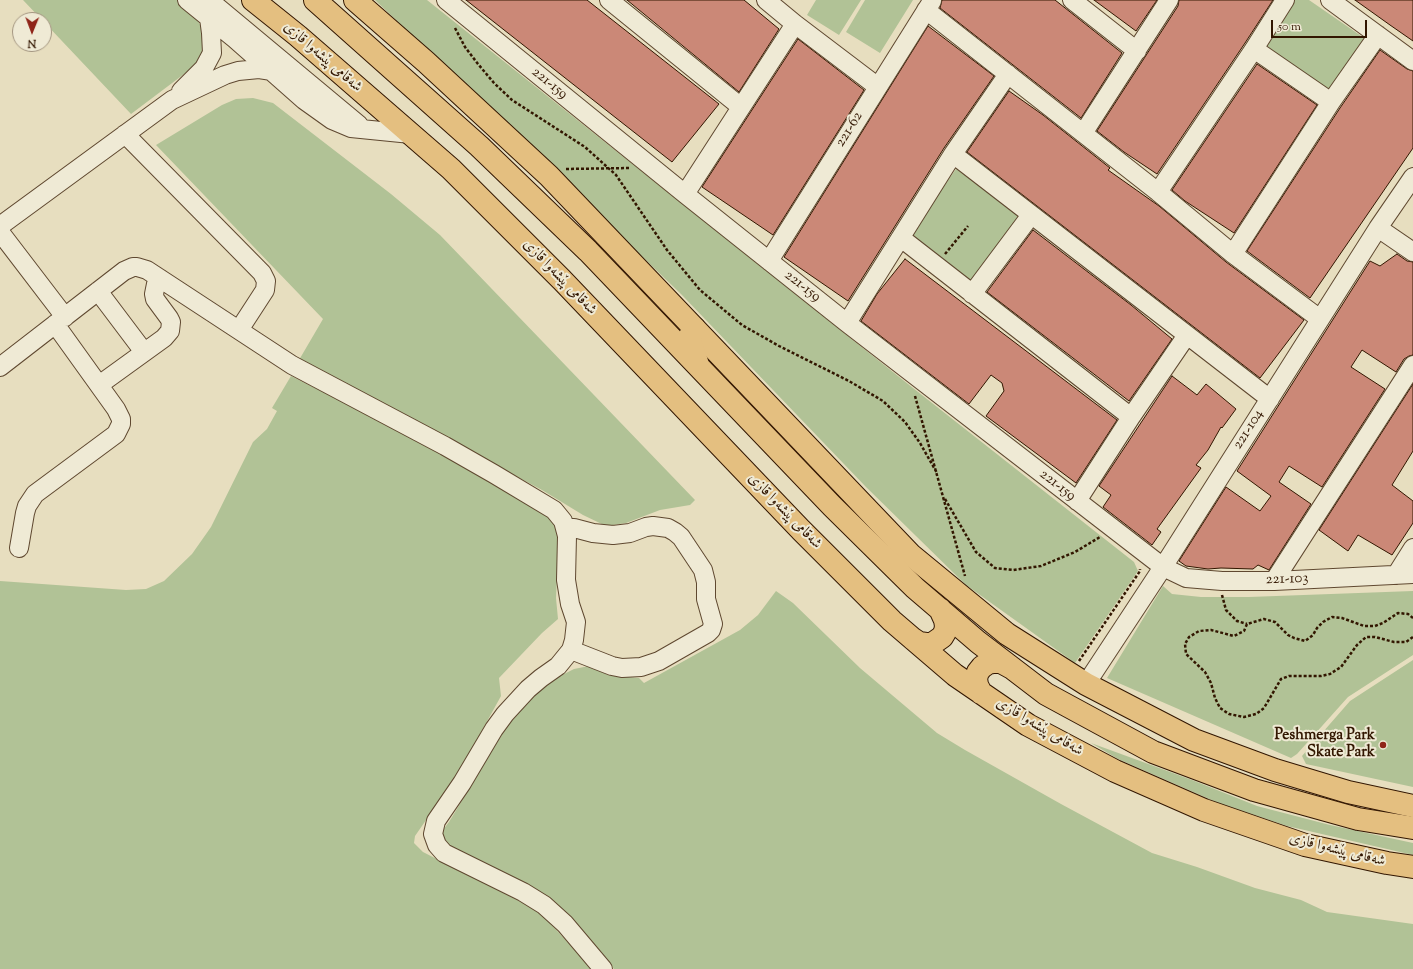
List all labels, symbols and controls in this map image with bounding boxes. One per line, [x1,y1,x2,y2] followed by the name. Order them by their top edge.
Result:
[12,12,52,52] north arrow
[1273,12,1369,38] scale bar
[1278,18,1301,36] text: 50 m
[279,19,365,97] street label: شەقامی پێشەوا قازی
[27,35,36,51] text: N
[527,64,571,104] street label: 221-159
[832,109,868,151] street label: 221-62
[518,236,600,320] street label: شەقامی پێشەوا قازی
[780,267,824,307] street label: 221-159
[1230,407,1268,453] street label: 221-104
[1035,466,1079,506] street label: 221-159
[743,470,825,554] street label: شەقامی پێشەوا قازی
[1265,570,1309,590] street label: 221-103
[992,695,1086,761] street label: شەقامی پێشەوا قازی
[1275,727,1375,762] place label: Peshmerga Park Skate Park
[1378,740,1388,750] marker: Peshmerga Park Skate Park
[1287,830,1387,872] street label: شەقامی پێشەوا قازی

